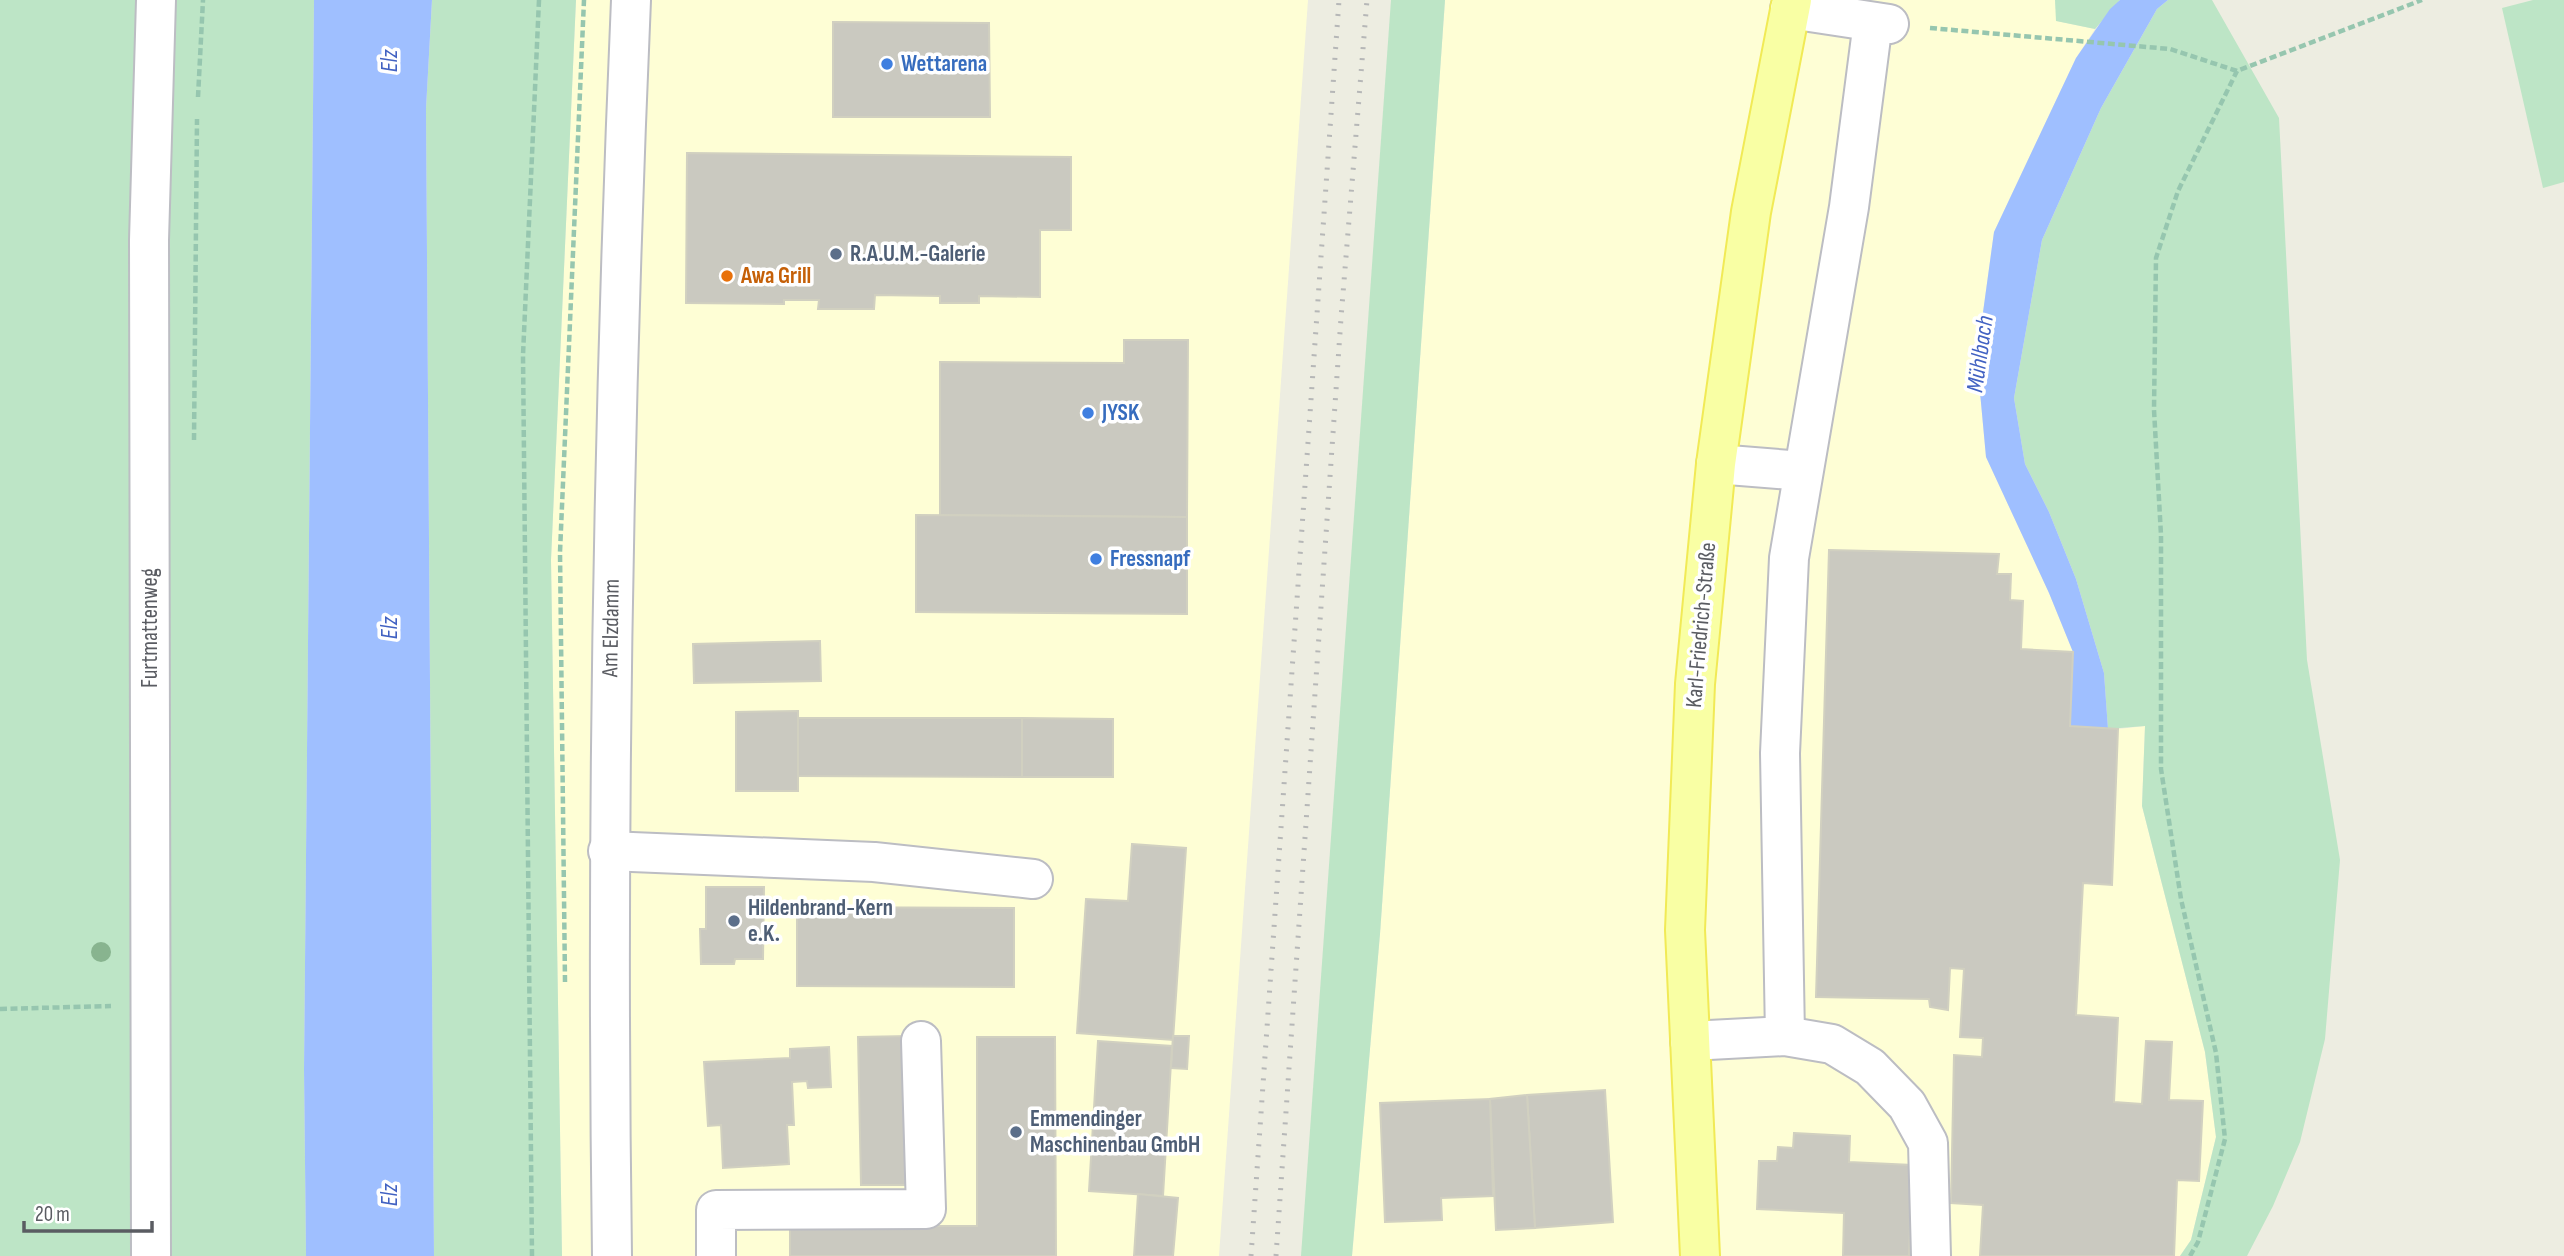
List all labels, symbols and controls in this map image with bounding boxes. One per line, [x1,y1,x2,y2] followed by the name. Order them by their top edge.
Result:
[375,48,404,72] water label: Elz
[901,50,987,78] place label: Wettarena
[879,56,895,72] marker: Wettarena
[850,240,986,268] place label: R.A.U.M.-Galerie
[828,246,844,262] marker: R.A.U.M.-Galerie
[740,262,811,290] place label: Awa Grill
[719,268,735,284] marker: Awa Grill
[1960,314,2000,394] water label: Mühlbach
[1101,399,1140,427] place label: JYSK
[1080,405,1096,421] marker: JYSK
[1680,541,1722,709] street label: Karl-Friedrich-Straße
[1110,545,1191,573] place label: Fressnapf
[1088,551,1104,567] marker: Fressnapf
[136,568,164,688] street label: Furtmattenweg
[596,579,626,678] street label: Am Elzdamm
[375,615,404,639] water label: Elz
[748,894,893,948] place label: Hildenbrand-Kern e.K.
[726,913,742,929] marker: Hildenbrand-Kern e.K.
[1030,1105,1200,1159] place label: Emmendinger Maschinenbau GmbH
[1008,1124,1024,1140] marker: Emmendinger Maschinenbau GmbH
[375,1182,404,1206] water label: Elz
[24,1190,152,1234] scale bar
[35,1202,70,1227] text: 20 m

